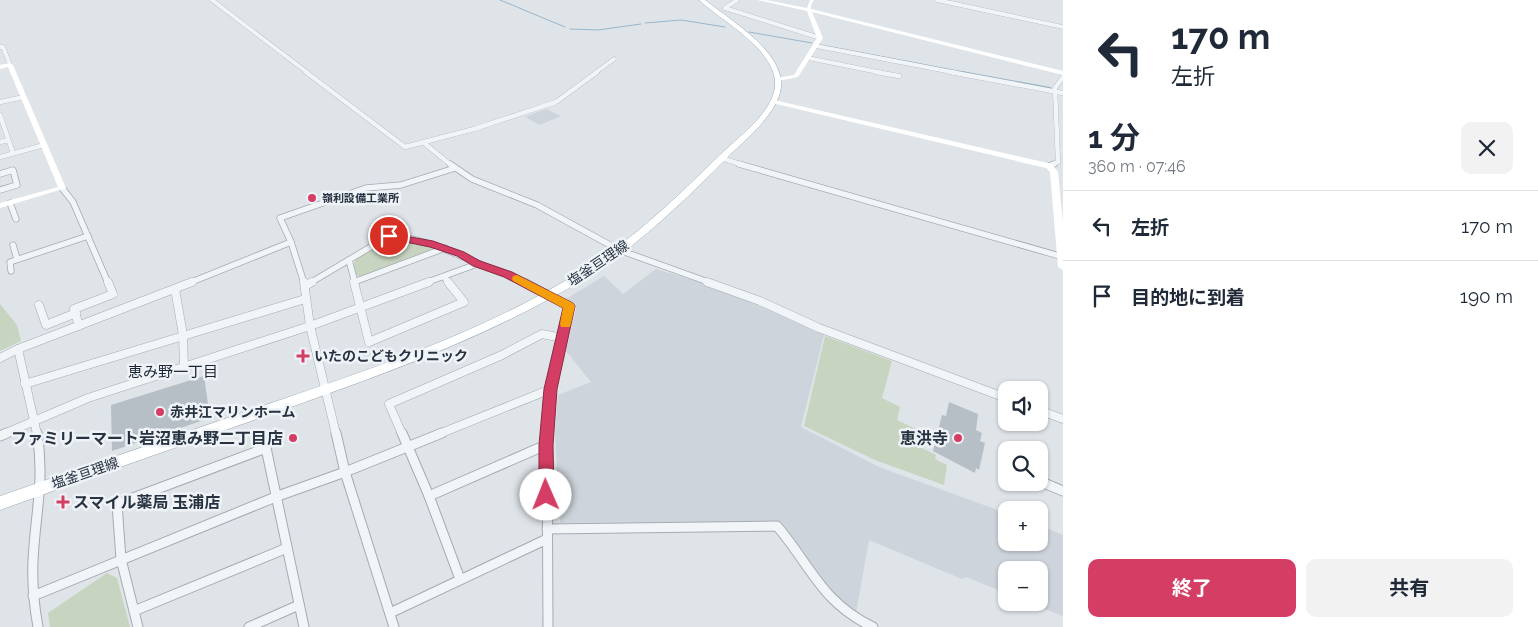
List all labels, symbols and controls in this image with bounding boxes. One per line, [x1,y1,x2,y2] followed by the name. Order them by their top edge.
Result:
[1171,16,1270,57] text: 170 m
[1088,20,1153,85] icon: left
[1171,63,1215,89] text: 左折
[1088,120,1140,155] text: 1 分
[1461,122,1513,174] button: close
[1088,157,1186,176] text: 360 m · 07:46
[306,192,318,204] marker: 嶺利設備工業所
[322,192,399,205] place label: 嶺利設備工業所
[1088,212,1116,240] icon: left
[368,215,410,257] pin
[1461,215,1513,237] text: 170 m
[1131,216,1169,238] text: 左折
[375,222,403,250] icon: arrive
[565,237,631,289] street label: 塩釜亘理線
[1088,282,1116,310] icon: arrive
[1460,285,1513,307] text: 190 m
[1131,286,1245,308] text: 目的地に到着
[314,348,468,364] place label: いたのこどもクリニック
[296,349,310,363] marker: いたのこどもクリニック
[128,363,218,381] district label: 恵み野一丁目
[998,381,1048,611] map controls
[998,381,1048,431] button: sound
[170,404,296,420] place label: 赤井江マリンホーム
[154,406,166,418] marker: 赤井江マリンホーム
[11,429,283,448] place label: ファミリーマート岩沼恵み野二丁目店
[900,429,948,448] place label: 恵洪寺
[287,432,299,444] marker: ファミリーマート岩沼恵み野二丁目店
[952,432,964,444] marker: 恵洪寺
[998,441,1048,491] button: search
[49,454,121,492] street label: 塩釜亘理線
[519,468,571,520] position arrow
[73,493,220,512] place label: スマイル薬局 玉浦店
[57,496,69,508] marker: スマイル薬局 玉浦店
[998,501,1048,551] button: +
[1088,559,1296,617] button: 終了
[1306,559,1513,617] button: 共有
[998,561,1048,611] button: −

